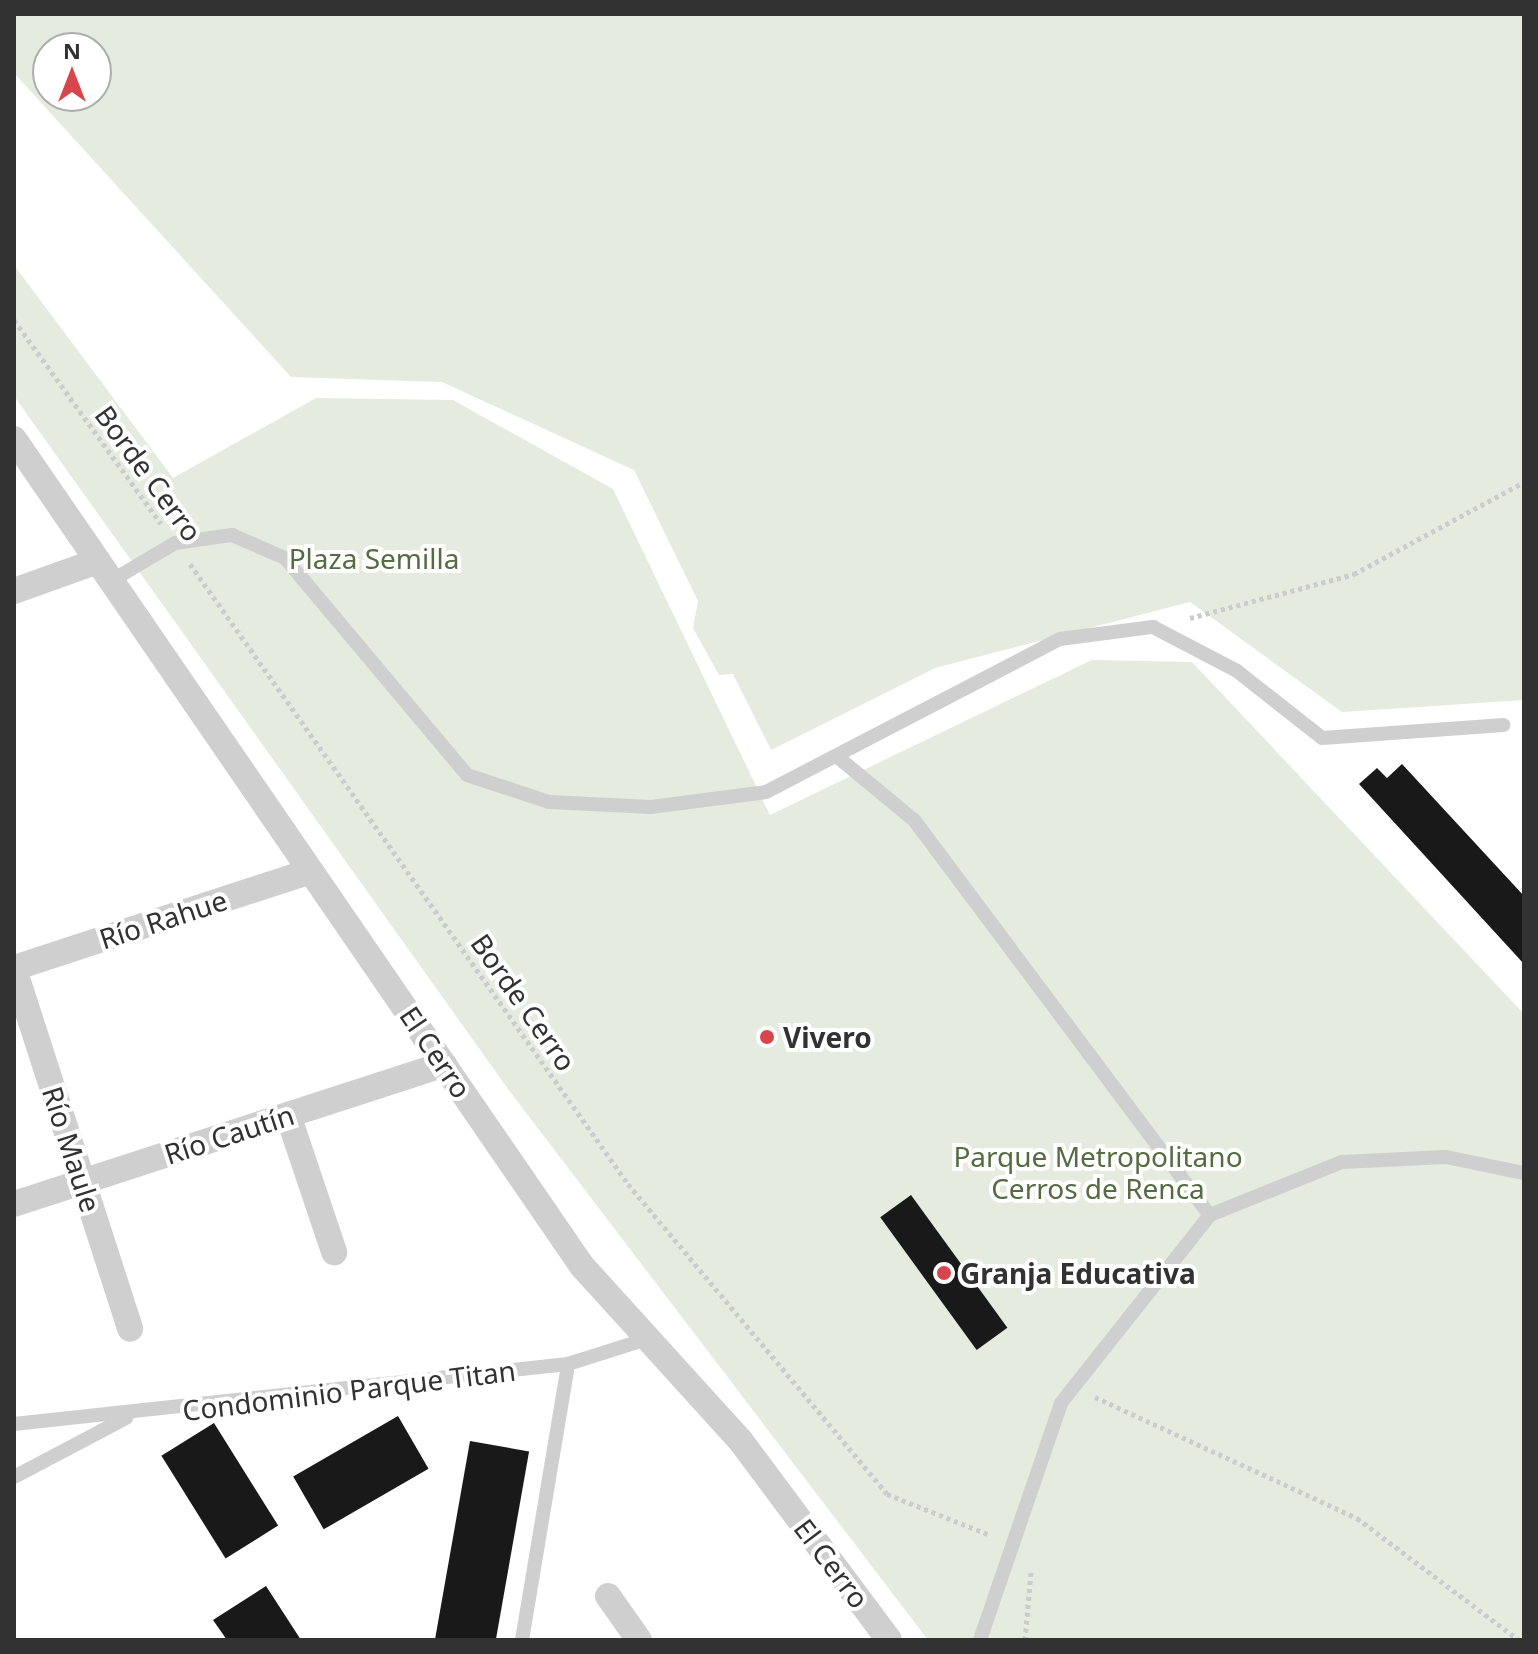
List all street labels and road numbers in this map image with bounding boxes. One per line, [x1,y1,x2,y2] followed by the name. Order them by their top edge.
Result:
[89,399,209,547] street label: Borde Cerro
[95,883,231,955] street label: Río Rahue
[465,927,583,1077] street label: Borde Cerro
[393,1000,479,1104] street label: El Cerro
[36,1082,108,1216] street label: Río Maule
[160,1097,298,1171] street label: Río Cautín
[180,1353,518,1427] street label: Condominio Parque Titan
[788,1512,876,1614] street label: El Cerro

